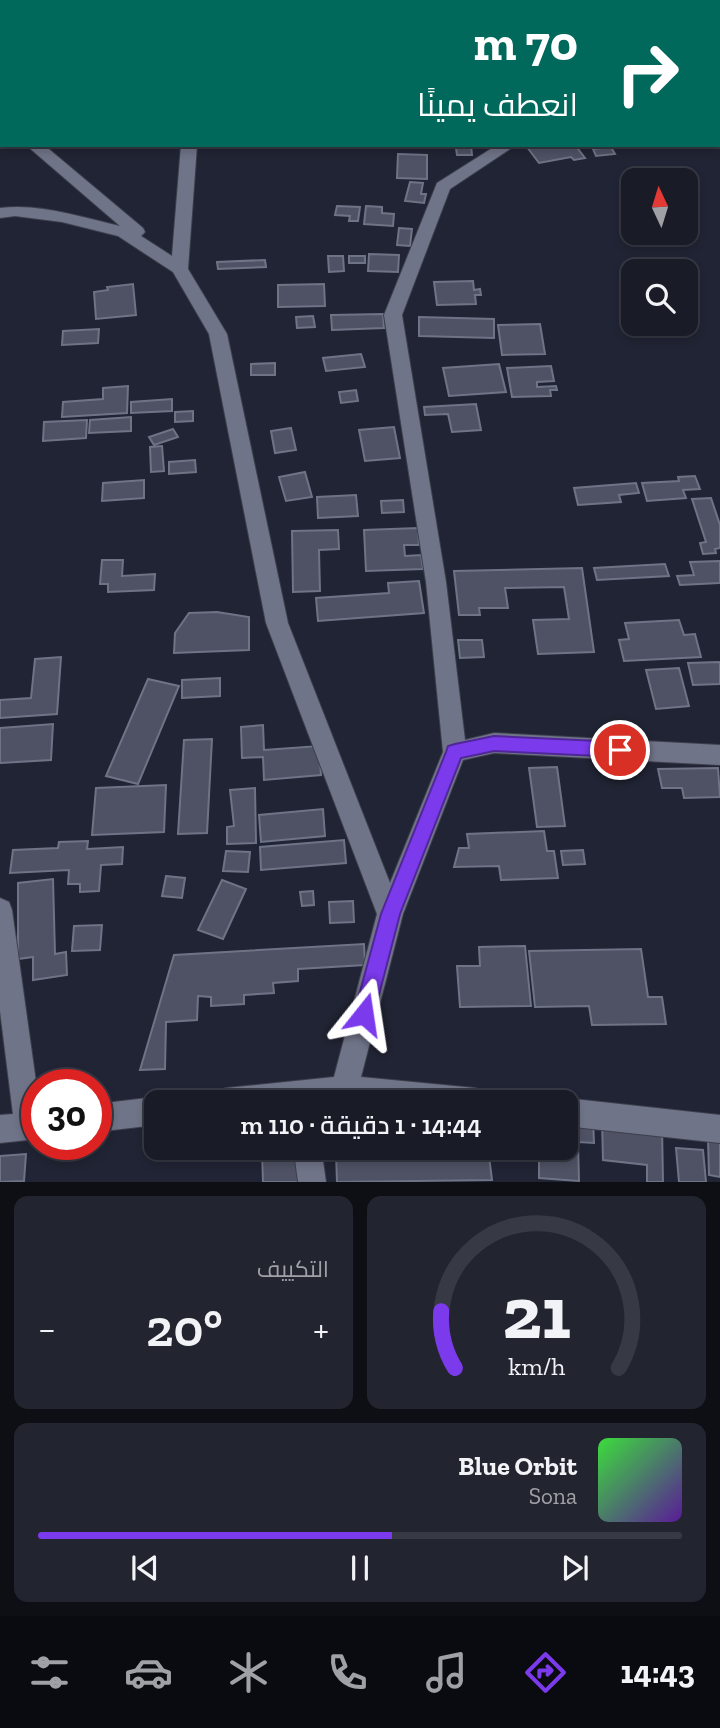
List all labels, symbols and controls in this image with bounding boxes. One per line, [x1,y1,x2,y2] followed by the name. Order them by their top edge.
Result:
[473,14,578,73] text: 70 m
[602,28,693,119] icon: right
[417,86,578,124] text: انعطف يمينًا
[621,168,698,245] north arrow
[621,168,698,336] map controls
[621,259,698,336] button: search
[590,720,650,780] pin
[601,731,639,769] icon: arrive
[327,977,401,1051] position arrow
[21,1069,112,1160] speed limit sign: 30
[240,1109,482,1141] text: 14:44 · 1 دقيقة · 110 m
[257,1255,329,1283] text: التكييف
[502,1270,571,1358] text: 21
[146,1297,223,1359] text: 20°
[38,1306,56,1352] text: −
[313,1306,329,1352] text: +
[508,1351,565,1381] text: km/h
[458,1450,577,1482] text: Blue Orbit
[529,1482,577,1510] text: Sona
[126,1549,164,1587] icon: previous
[341,1549,379,1587] icon: pause
[556,1549,594,1587] icon: next
[25,1648,74,1697] icon: filters
[124,1648,173,1697] icon: car
[224,1648,273,1697] icon: climate
[323,1648,372,1697] icon: phone
[422,1648,471,1697] icon: music
[521,1648,570,1697] icon: directions
[620,1653,695,1691] text: 14:43

